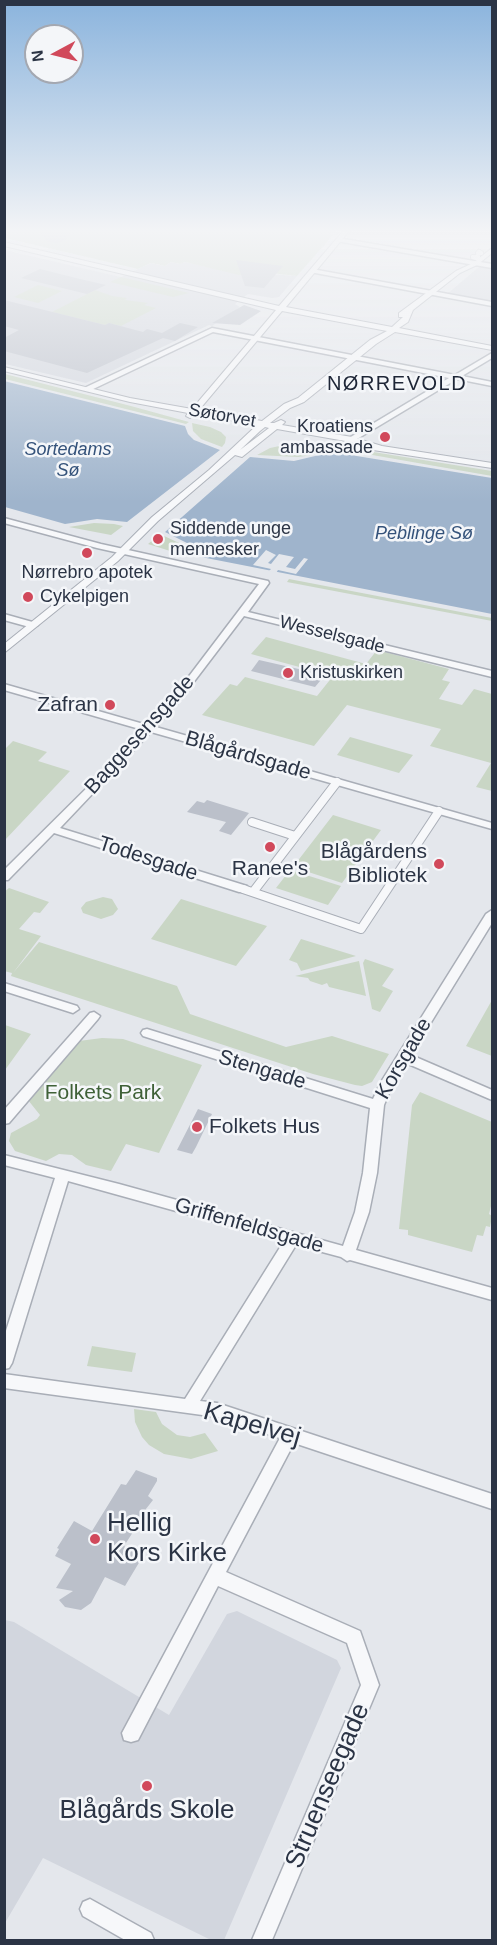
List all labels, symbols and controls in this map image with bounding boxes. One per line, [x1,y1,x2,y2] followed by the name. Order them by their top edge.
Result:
[24,24,84,84] north arrow
[28,49,47,63] text: N
[327,372,467,396] district label: NØRREVOLD
[187,399,257,433] street label: Søtorvet
[280,416,373,458] place label: Kroatiens ambassade
[378,430,392,444] marker: Kroatiens ambassade
[24,439,112,482] water label: Sortedams Sø
[170,518,291,560] place label: Siddende unge mennesker
[375,523,473,545] water label: Peblinge Sø
[151,532,165,546] marker: Siddende unge mennesker
[80,546,94,560] marker: Nørrebro apotek
[21,562,153,584] place label: Nørrebro apotek
[40,586,129,608] place label: Cykelpigen
[21,590,35,604] marker: Cykelpigen
[277,611,387,659] street label: Wesselsgade
[300,662,403,684] place label: Kristuskirken
[281,666,295,680] marker: Kristuskirken
[80,670,200,800] street label: Baggesensgade
[37,692,98,718] place label: Zafran
[103,698,117,712] marker: Zafran
[182,726,314,786] street label: Blågårdsgade
[95,831,201,887] street label: Todesgade
[321,839,427,889] place label: Blågårdens Bibliotek
[263,840,277,854] marker: Ranee's
[232,856,308,882] place label: Ranee's
[432,857,446,871] marker: Blågårdens Bibliotek
[371,1014,437,1104] street label: Korsgade
[215,1045,309,1095] street label: Stengade
[45,1080,161,1106] park label: Folkets Park
[209,1114,320,1140] place label: Folkets Hus
[190,1120,204,1134] marker: Folkets Hus
[172,1193,326,1259] street label: Griffenfeldsgade
[200,1396,304,1454] street label: Kapelvej
[107,1508,227,1570] place label: Hellig Kors Kirke
[88,1532,102,1546] marker: Hellig Kors Kirke
[279,1699,377,1873] street label: Struenseegade
[140,1779,154,1793] marker: Blågårds Skole
[60,1795,234,1827] place label: Blågårds Skole

